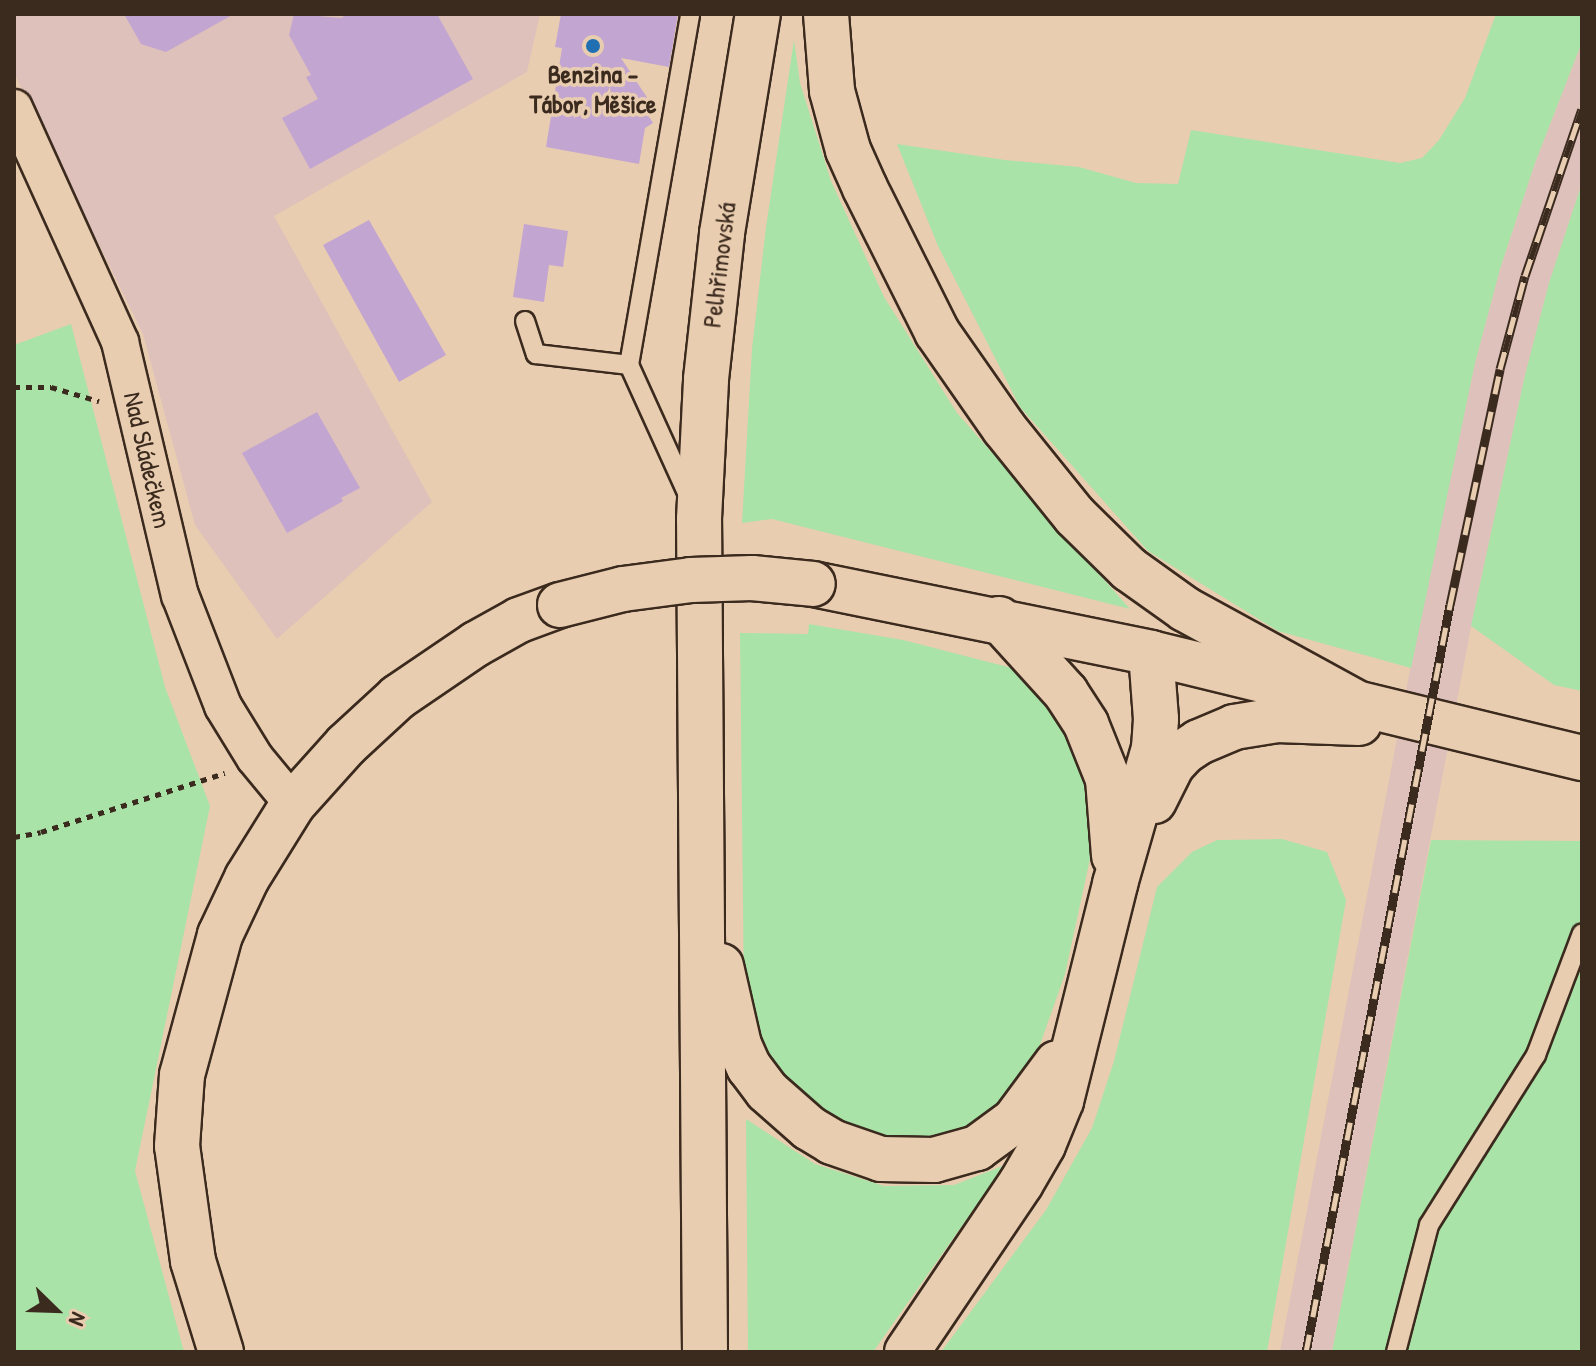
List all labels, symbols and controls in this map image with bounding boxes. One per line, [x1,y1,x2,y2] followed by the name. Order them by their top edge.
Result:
[584,37,602,55] marker: Benzina - Tábor, Měšice
[530,58,656,120] place label: Benzina - Tábor, Měšice
[696,201,742,329] street label: Pelhřimovská
[117,389,179,531] street label: Nad Sládečkem
[16,1270,96,1350] north arrow
[62,1308,94,1331] text: N

